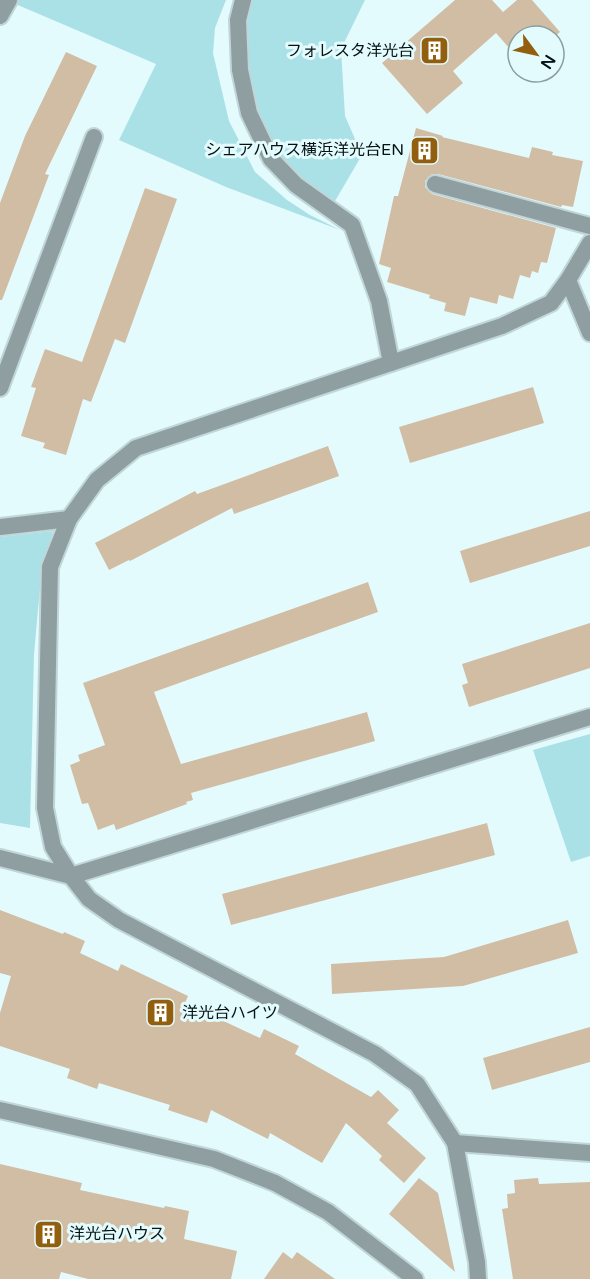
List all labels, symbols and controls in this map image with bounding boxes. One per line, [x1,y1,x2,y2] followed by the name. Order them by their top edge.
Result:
[506,24,566,84] north arrow
[419,35,451,67] building icon: フォレスタ洋光台
[286,41,414,61] place label: フォレスタ洋光台
[536,51,560,72] text: N
[409,134,441,166] building icon: シェアハウス横浜洋光台EN
[206,140,404,160] place label: シェアハウス横浜洋光台EN
[145,997,177,1029] building icon: 洋光台ハイツ
[182,1003,278,1023] place label: 洋光台ハイツ
[32,1218,64,1250] building icon: 洋光台ハウス
[69,1224,165,1244] place label: 洋光台ハウス

